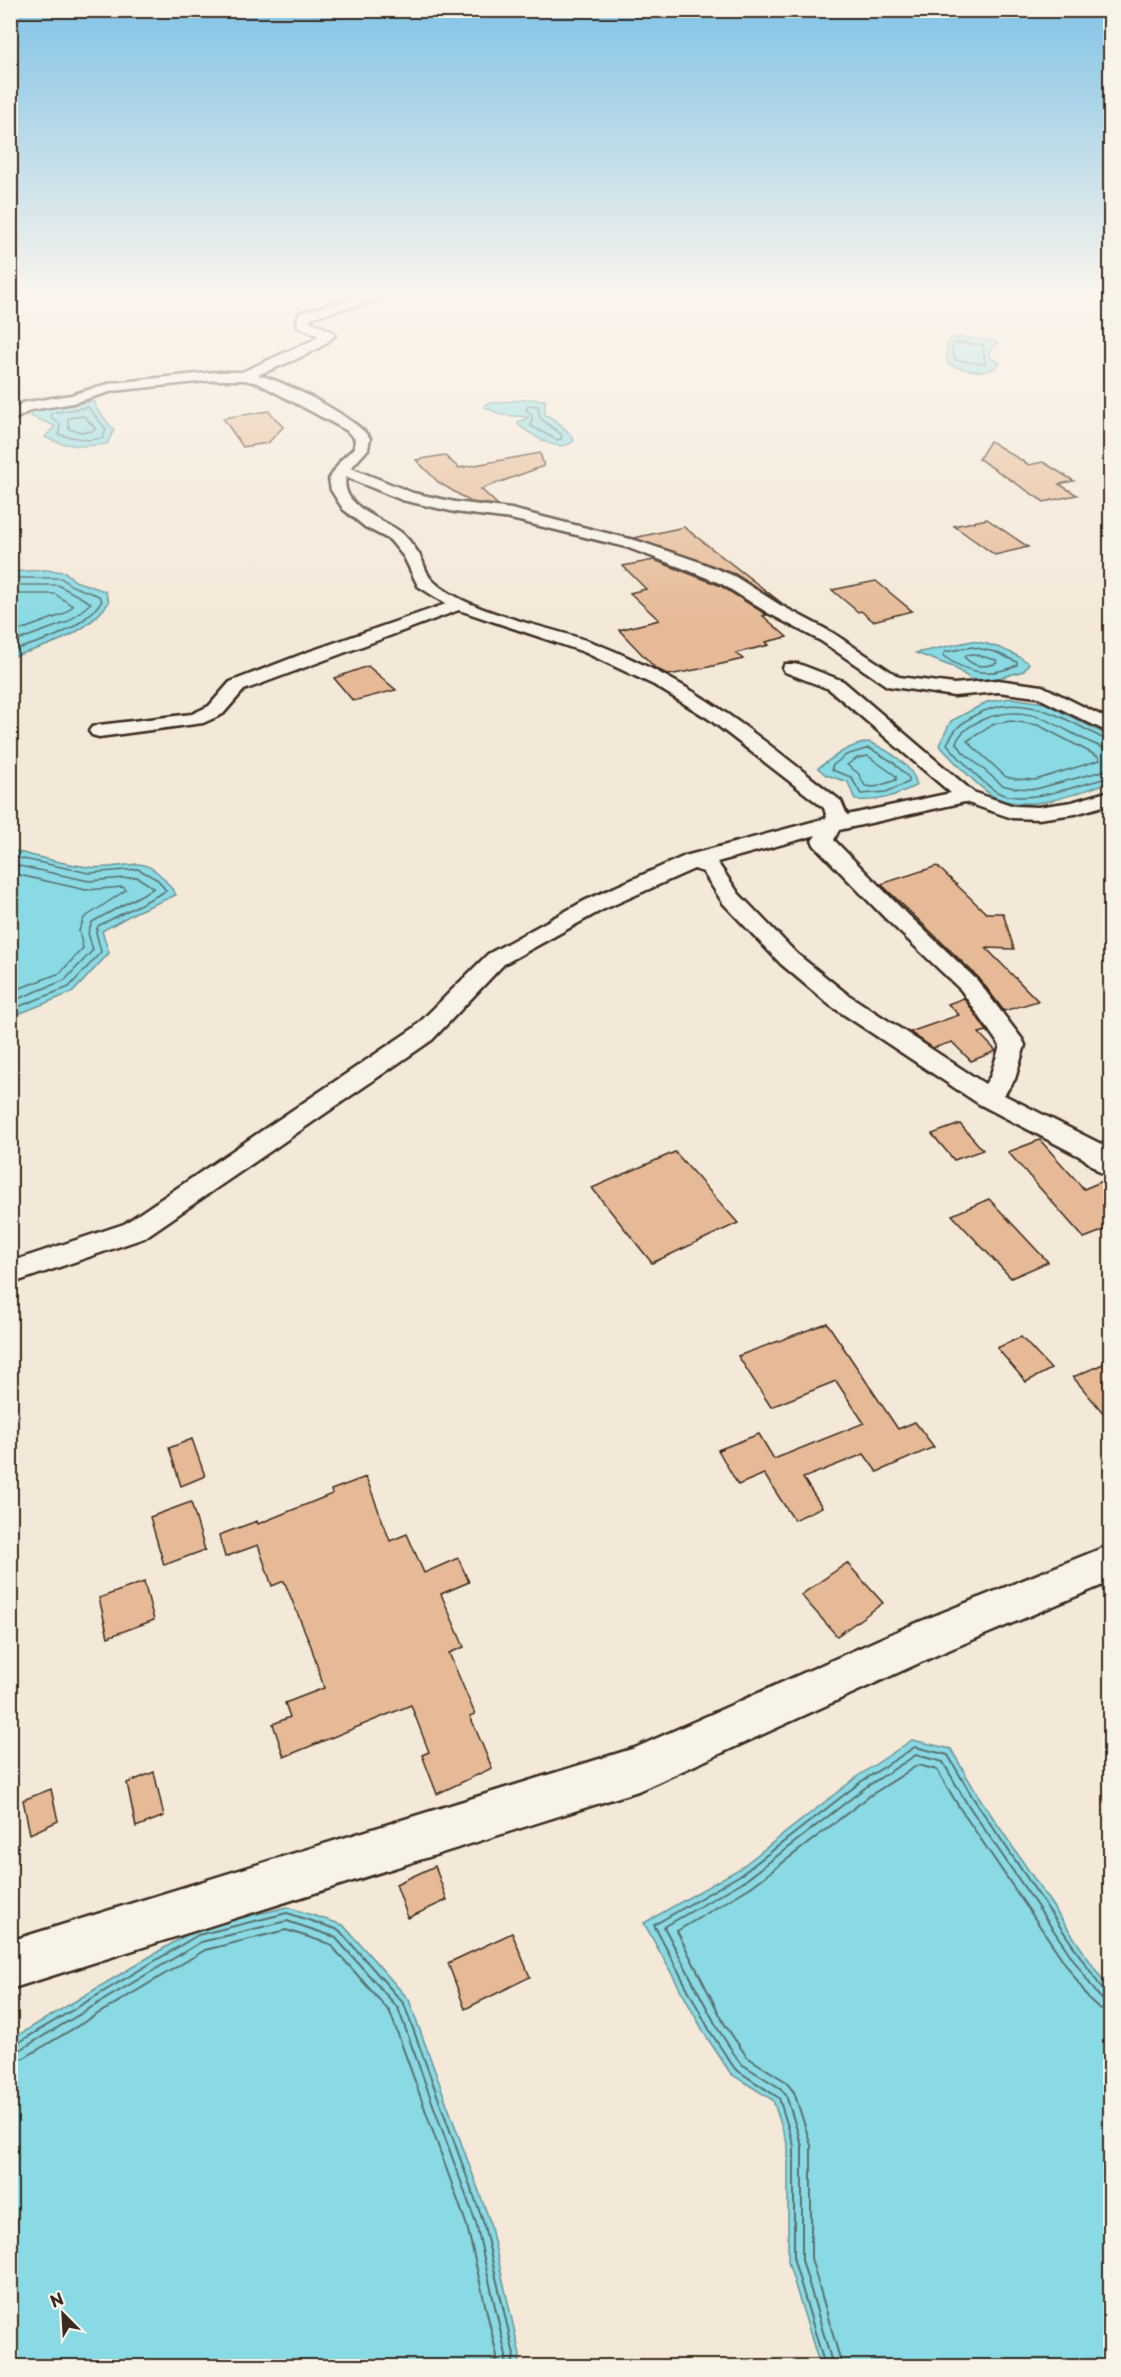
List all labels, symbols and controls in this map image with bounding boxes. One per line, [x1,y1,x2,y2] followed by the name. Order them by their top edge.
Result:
[33,2284,93,2344] north arrow
[46,2286,67,2313] text: N

